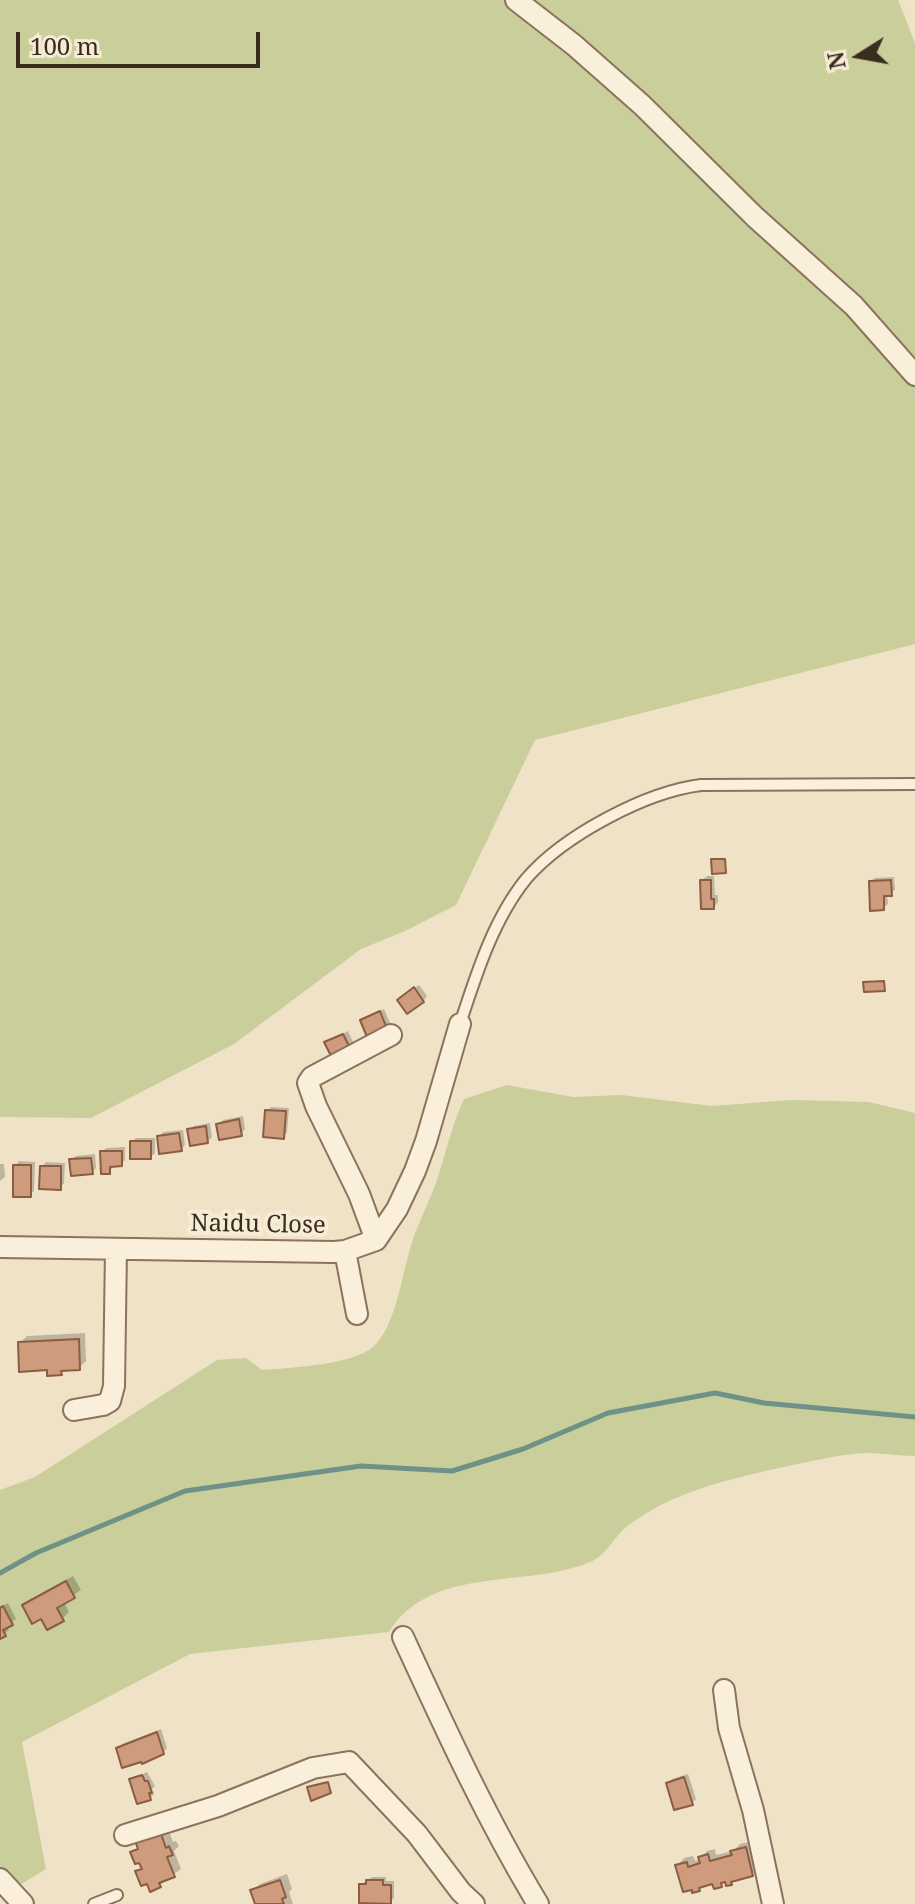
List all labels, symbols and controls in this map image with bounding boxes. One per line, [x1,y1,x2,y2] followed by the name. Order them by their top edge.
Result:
[20,16,264,66] scale bar
[819,16,899,96] north arrow
[30,29,99,62] text: 100 m
[819,49,852,72] text: N
[190,1209,326,1241] street label: Naidu Close

